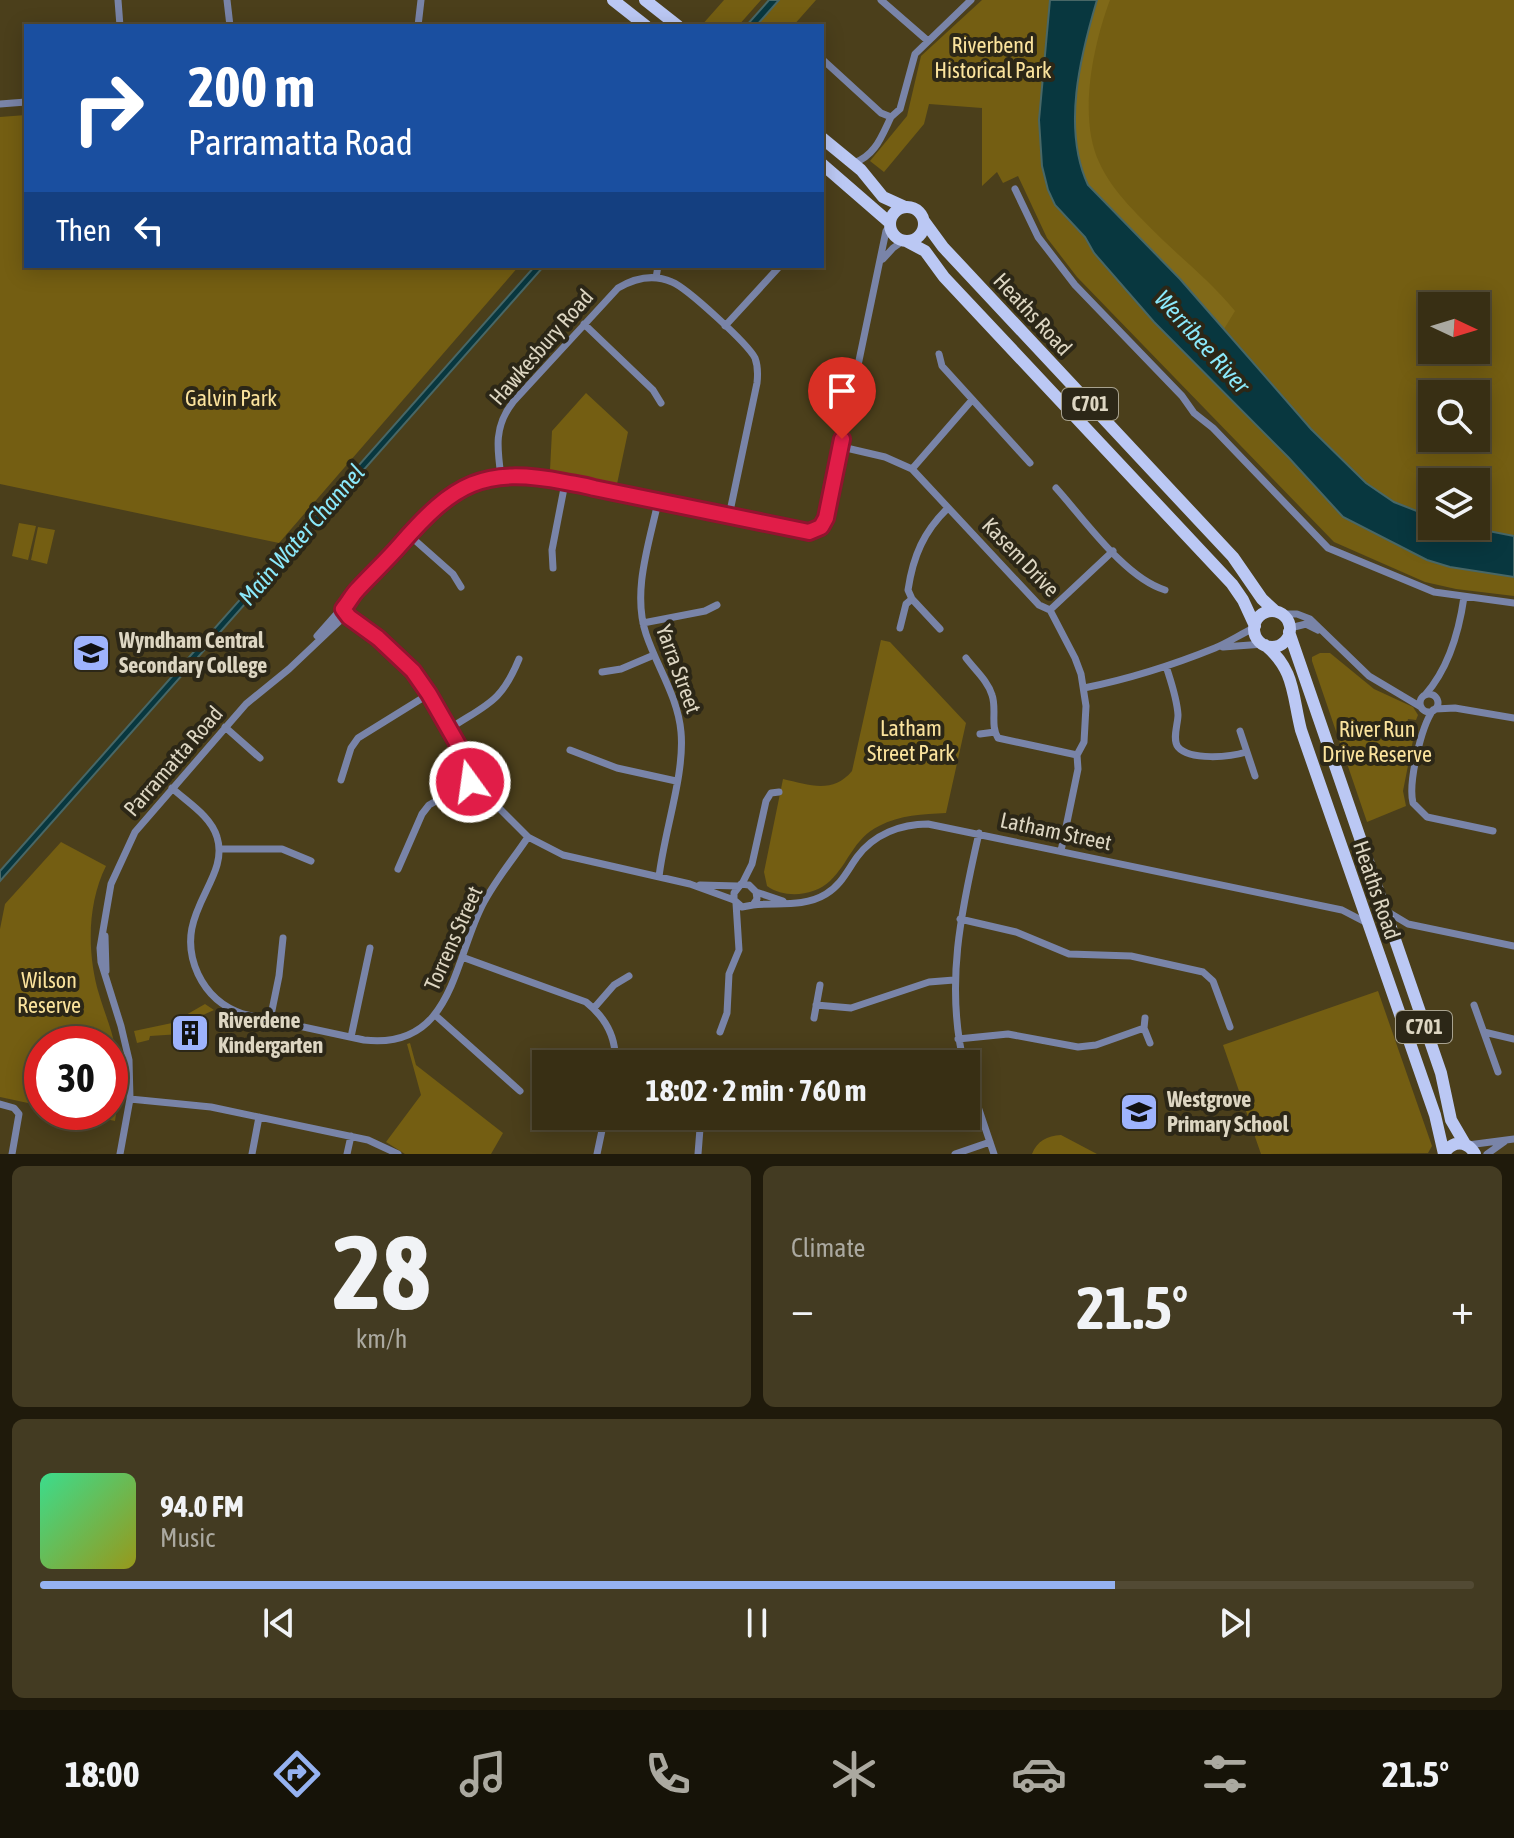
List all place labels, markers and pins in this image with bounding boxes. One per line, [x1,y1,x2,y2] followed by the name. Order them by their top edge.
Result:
[808,357,876,439] pin
[118,627,267,678] place label: Wyndham Central Secondary College
[70,632,112,674] school or university icon: Wyndham Central Secondary College
[218,1007,323,1058] place label: Riverdene Kindergarten
[169,1012,211,1054] building icon: Riverdene Kindergarten
[1166,1086,1290,1137] place label: Westgrove Primary School
[1118,1091,1160,1133] school or university icon: Westgrove Primary School

